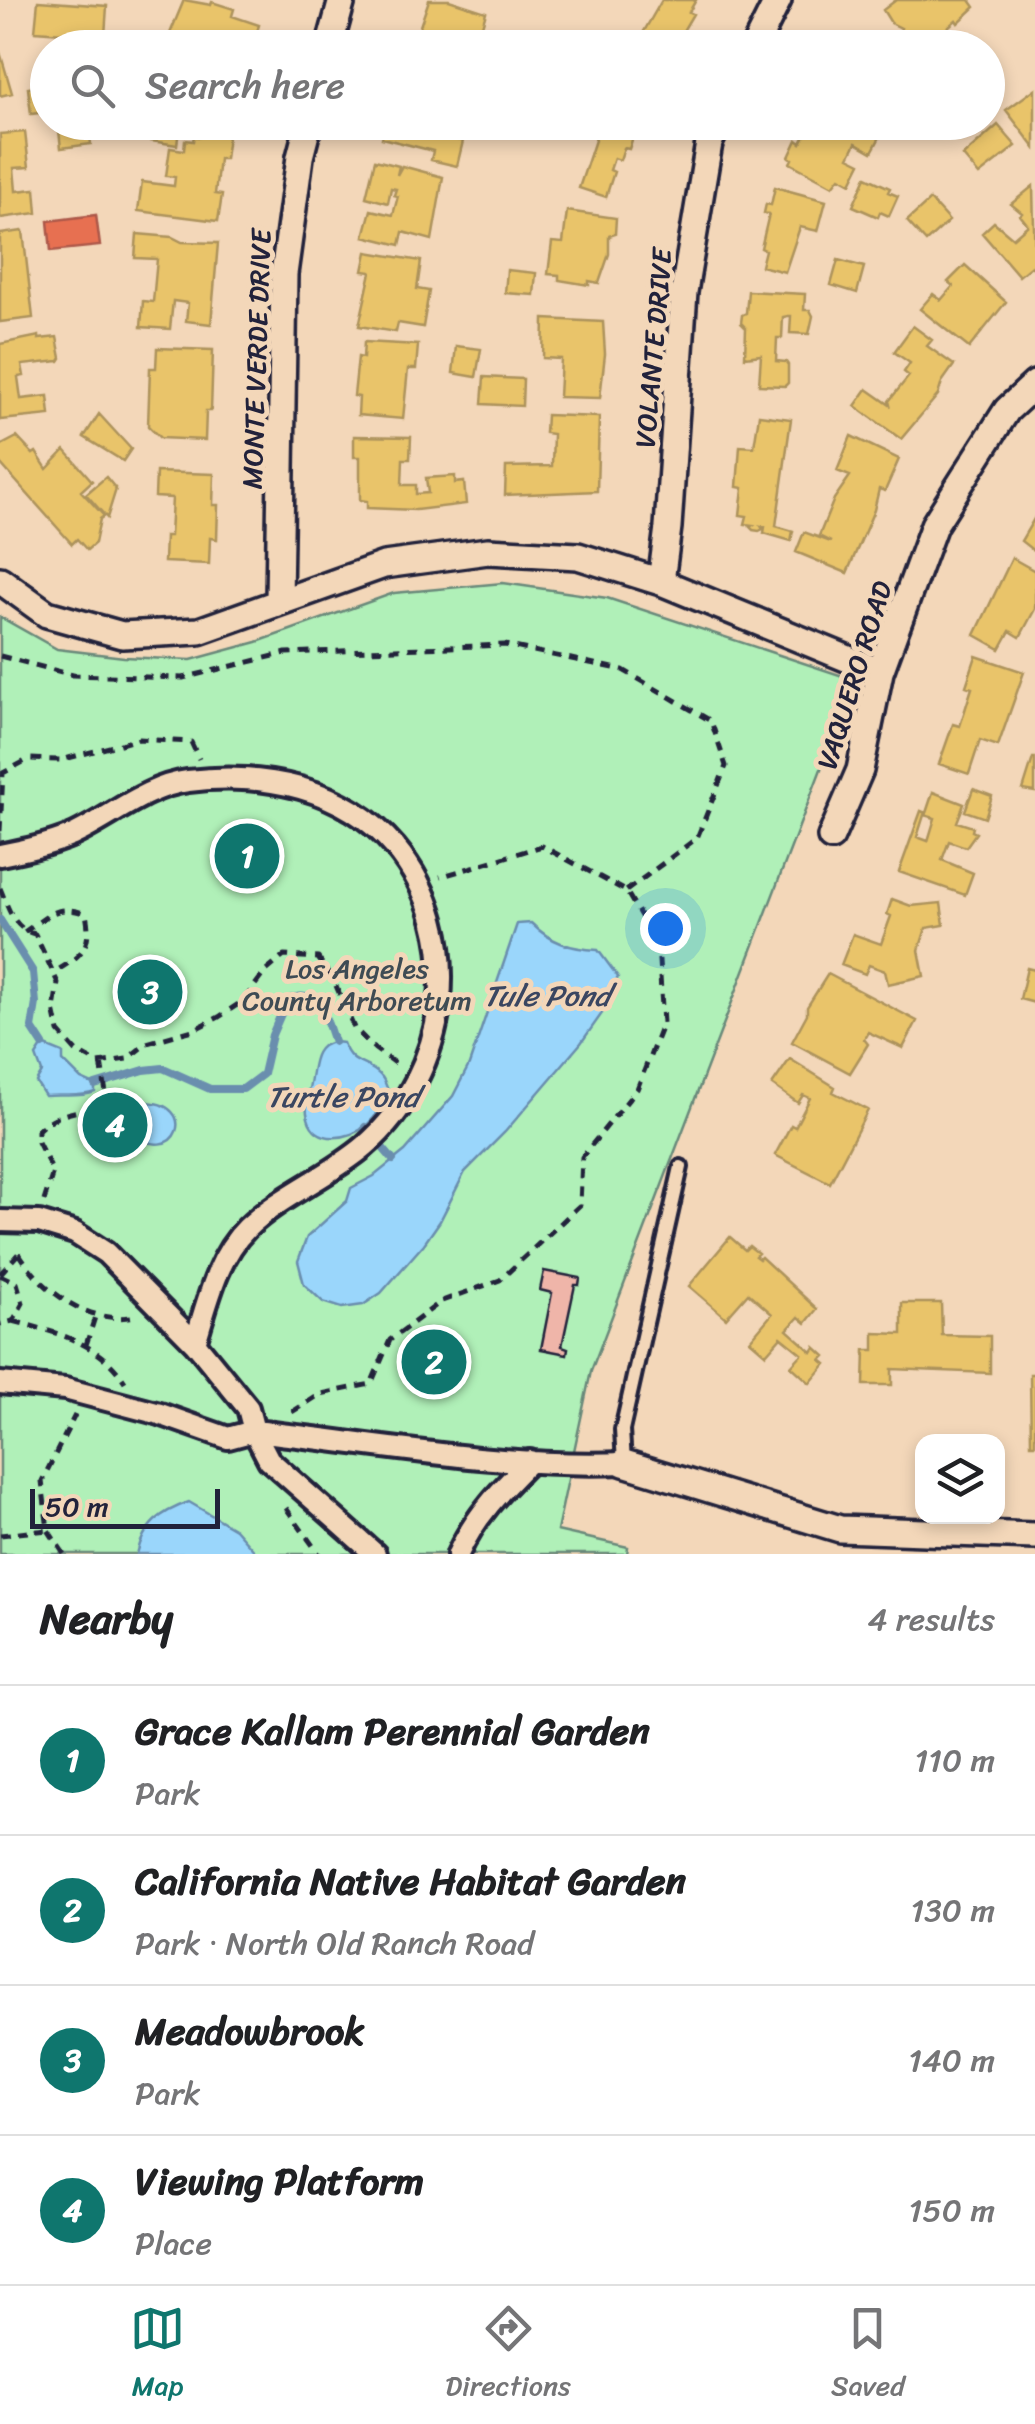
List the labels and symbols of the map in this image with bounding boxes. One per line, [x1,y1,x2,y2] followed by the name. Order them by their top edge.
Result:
[227,226,286,490] street label: MONTE VERDE DRIVE
[620,245,687,450] street label: VOLANTE DRIVE
[803,575,906,776] street label: VAQUERO ROAD
[214,818,280,894] pin: 1
[640,903,691,954] your location
[242,944,472,1025] park label: Los Angeles County Arboretum
[118,954,182,1030] pin: 3
[484,969,618,1023] water label: Tule Pond
[267,1070,426,1124] water label: Turtle Pond
[82,1088,148,1162] pin: 4
[402,1324,466,1400] pin: 2
[30,1484,220,1528] scale bar

